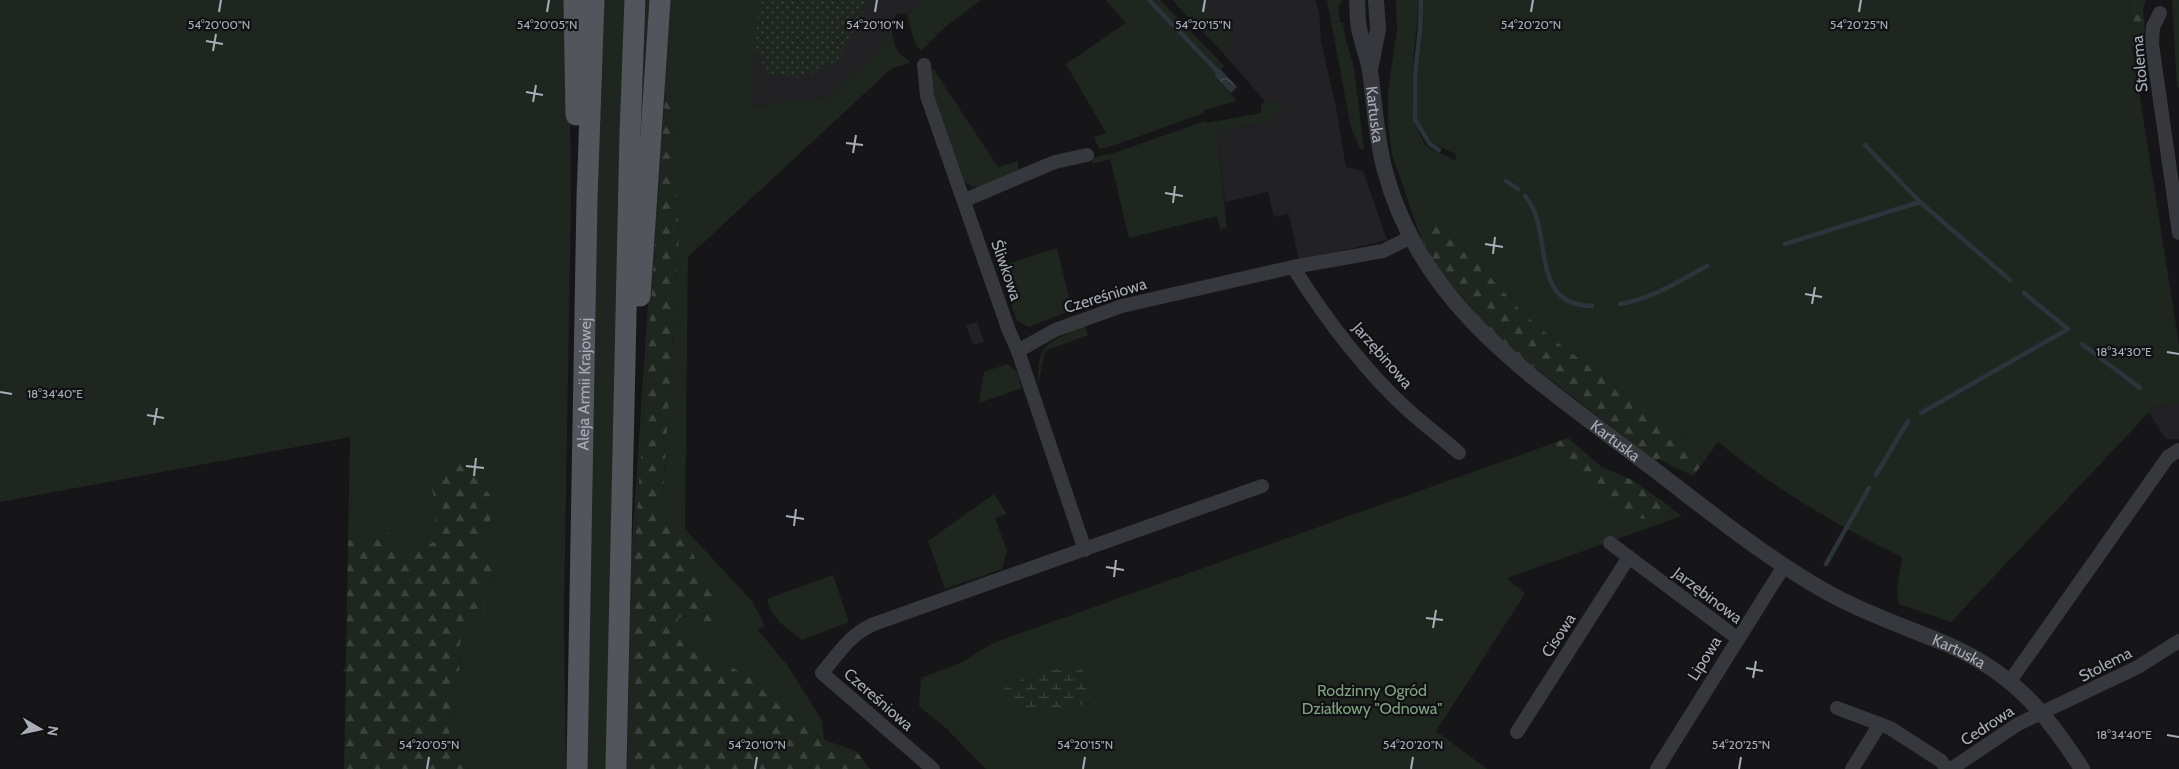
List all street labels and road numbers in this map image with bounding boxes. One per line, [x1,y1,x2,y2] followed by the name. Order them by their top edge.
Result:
[2128,35,2151,93] street label: Stolema
[1362,85,1388,144] street label: Kartuska
[987,237,1026,303] street label: Śliwkowa
[1062,274,1149,317] street label: Czereśniowa
[574,318,595,451] street label: Aleja Armii Krajowej
[1348,318,1417,393] street label: Jarzębinowa
[1587,416,1644,466] street label: Kartuska
[1669,563,1746,628] street label: Jarzębinowa
[1537,610,1580,661] street label: Cisowa
[1930,630,1989,672] street label: Kartuska
[1684,633,1725,684] street label: Lipowa
[2076,643,2135,686] street label: Stolema
[840,664,917,735] street label: Czereśniowa
[1957,701,2018,750] street label: Cedrowa

